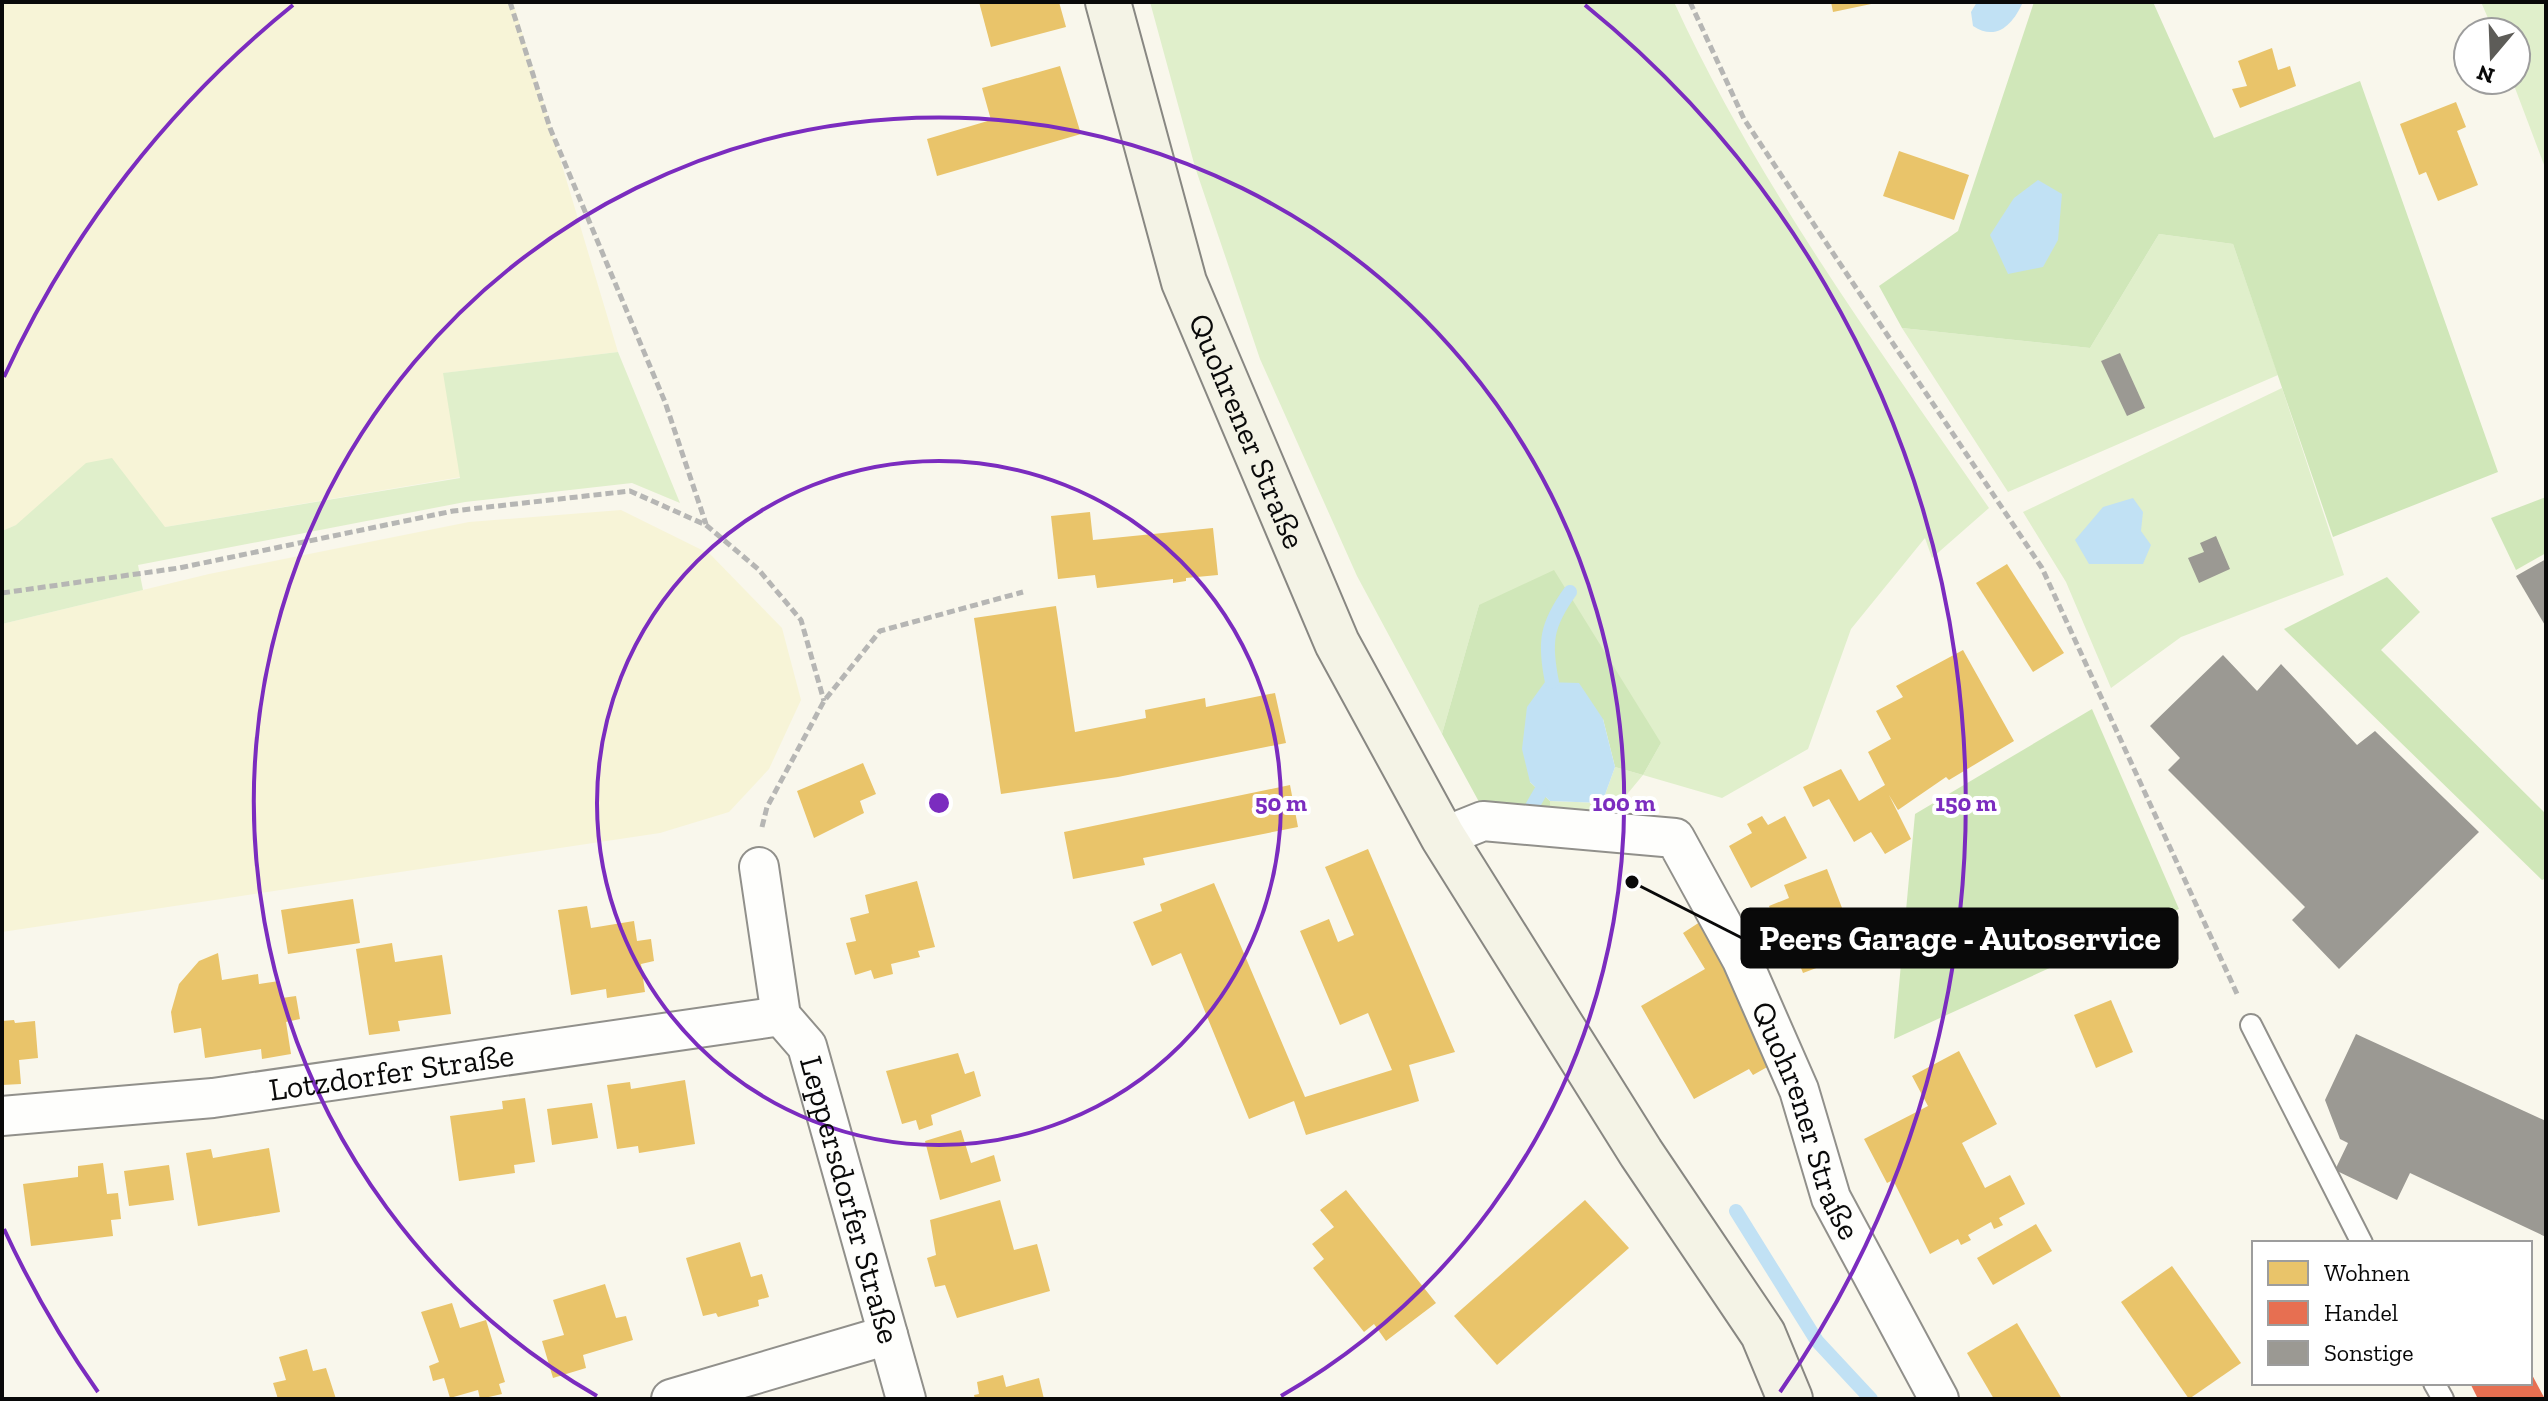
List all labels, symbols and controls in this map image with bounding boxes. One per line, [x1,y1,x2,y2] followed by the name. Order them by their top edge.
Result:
[2452,16,2532,96] north arrow
[2473,59,2498,90] text: N
[1181,308,1314,554] street label: Quohrener Straße
[1255,788,1307,817] text: 50 m
[1593,788,1655,817] text: 100 m
[1935,788,1997,817] text: 150 m
[925,789,953,817] centre of rings
[1742,909,2177,967] callout: Peers Garage - Autoservice
[1759,918,2161,959] text: Peers Garage - Autoservice
[1744,996,1869,1246] street label: Quohrener Straße
[266,1036,516,1109] street label: Lotzdorfer Straße
[792,1052,908,1348] street label: Leppersdorfer Straße
[2252,1241,2532,1385] legend
[2324,1258,2410,1287] text: Wohnen
[2324,1298,2398,1327] text: Handel
[2324,1338,2413,1367] text: Sonstige

